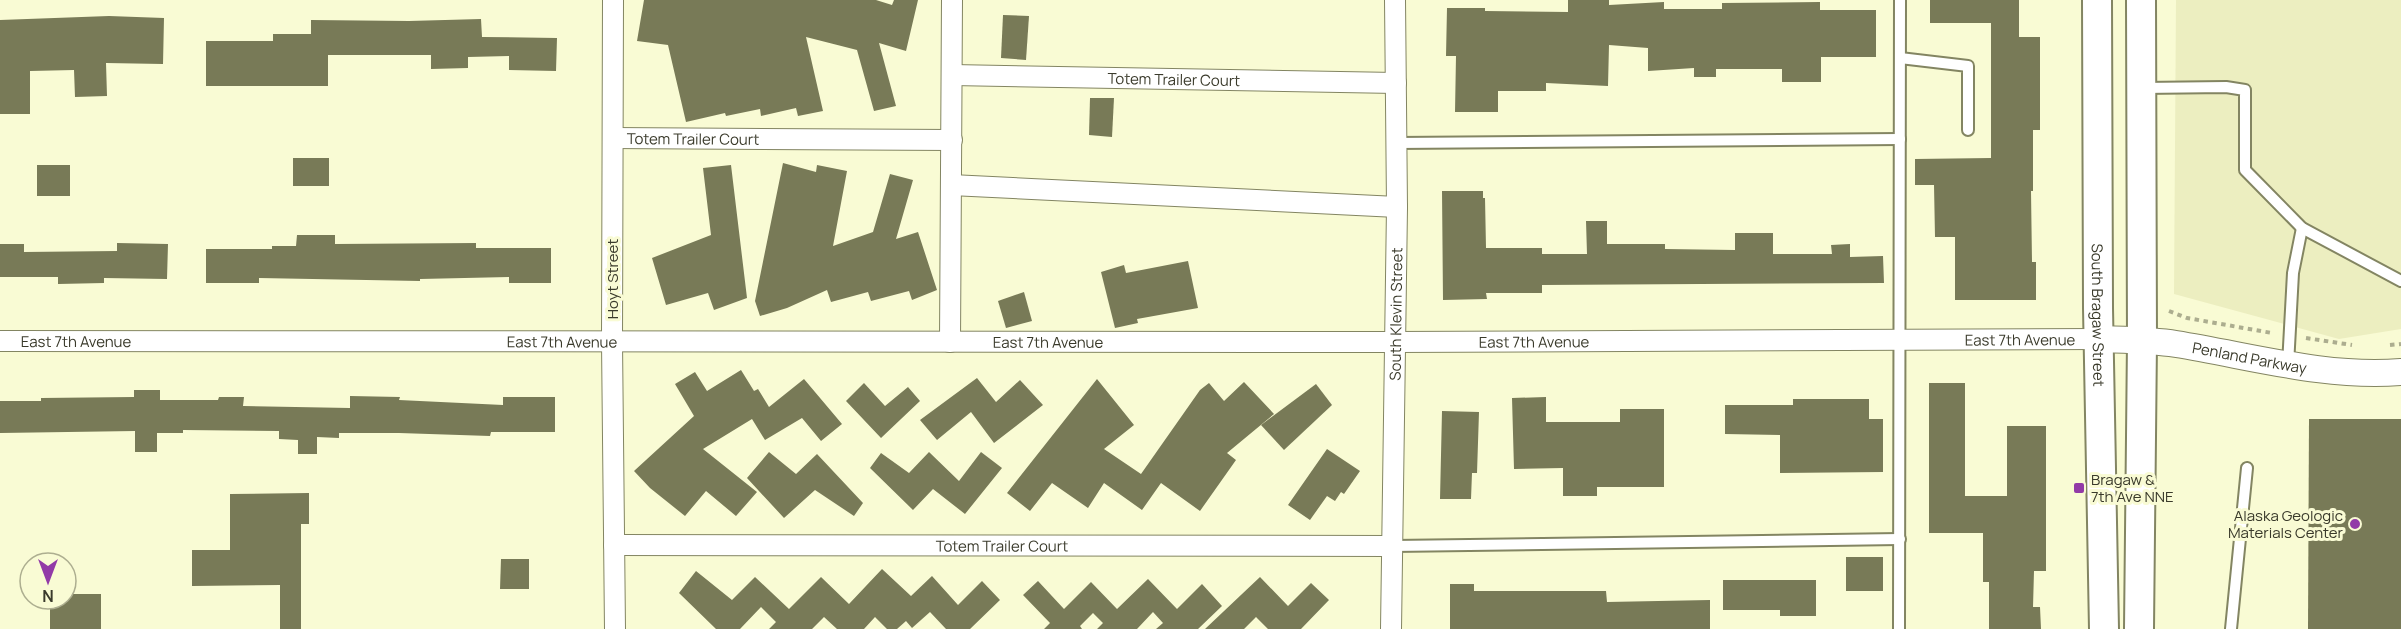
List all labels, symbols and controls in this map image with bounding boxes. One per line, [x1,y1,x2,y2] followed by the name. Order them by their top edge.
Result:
[1108,67,1240,91] street label: Totem Trailer Court
[627,128,759,149] street label: Totem Trailer Court
[602,239,623,319] street label: Hoyt Street
[2087,243,2110,387] street label: South Bragaw Street
[1384,247,1407,381] street label: South Klevin Street
[1965,329,2076,350] street label: East 7th Avenue
[21,331,132,352] street label: East 7th Avenue
[507,331,618,352] street label: East 7th Avenue
[993,331,1104,352] street label: East 7th Avenue
[1479,331,1590,352] street label: East 7th Avenue
[2191,336,2308,378] street label: Penland Parkway
[2091,469,2174,507] place label: Bragaw & 7th Ave NNE
[2072,481,2086,495] marker: Bragaw & 7th Ave NNE
[2228,505,2344,543] place label: Alaska Geologic Materials Center
[2348,517,2362,531] marker: Alaska Geologic Materials Center
[936,535,1068,556] street label: Totem Trailer Court
[18,551,78,611] north arrow
[42,585,54,607] text: N

